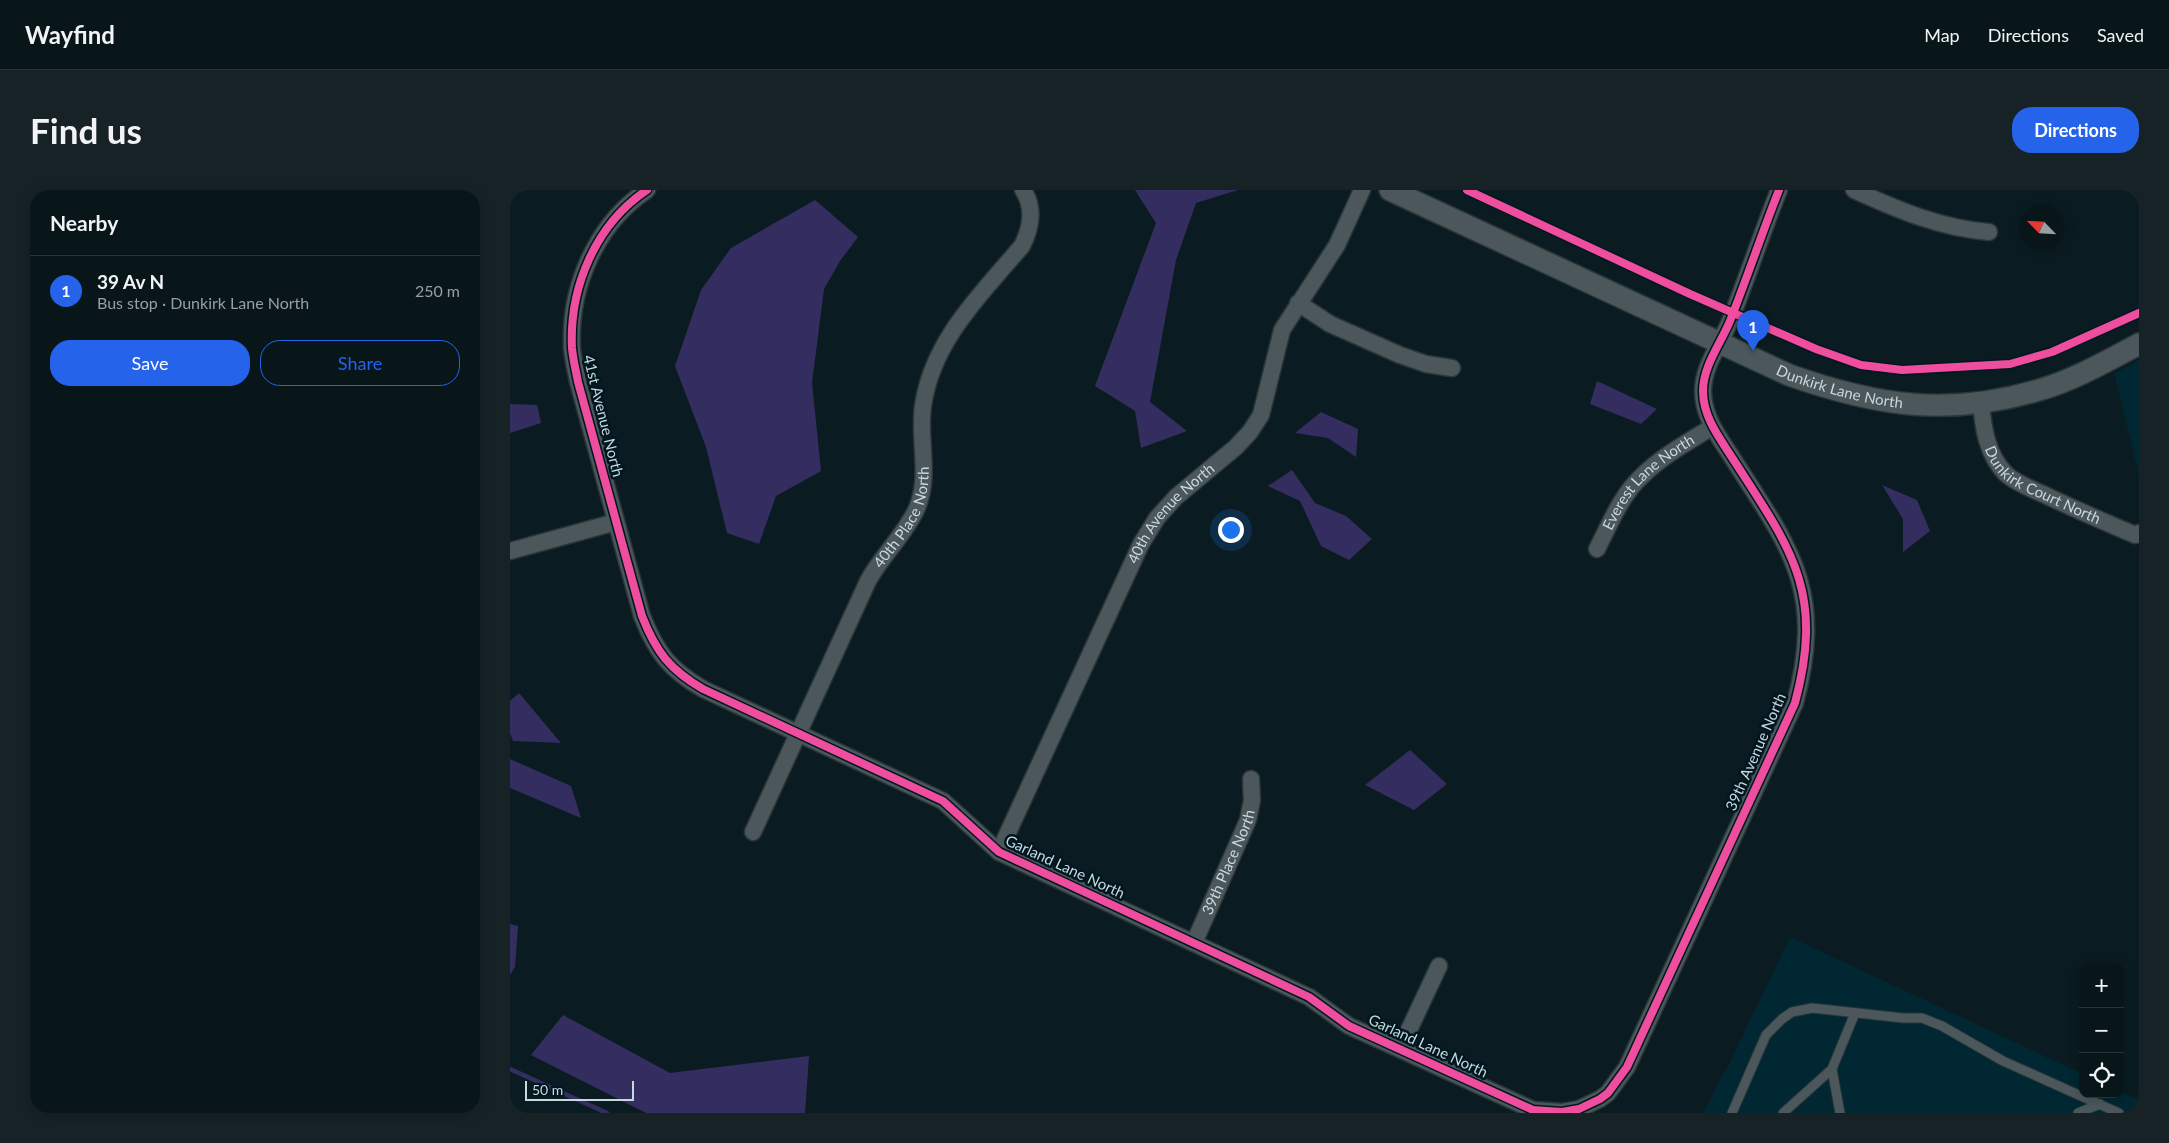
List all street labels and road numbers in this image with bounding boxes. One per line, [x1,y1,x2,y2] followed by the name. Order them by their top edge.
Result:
[580,353,628,479] street label: 41st Avenue North
[1774,360,1904,411] street label: Dunkirk Lane North
[1598,430,1697,532] street label: Everest Lane North
[1982,443,2104,527] street label: Dunkirk Court North
[1123,459,1218,566] street label: 40th Avenue North
[869,467,932,571] street label: 40th Place North
[1721,690,1789,813] street label: 39th Avenue North
[1198,808,1258,917] street label: 39th Place North
[1003,831,1128,902] street label: Garland Lane North
[1366,1010,1491,1081] street label: Garland Lane North

